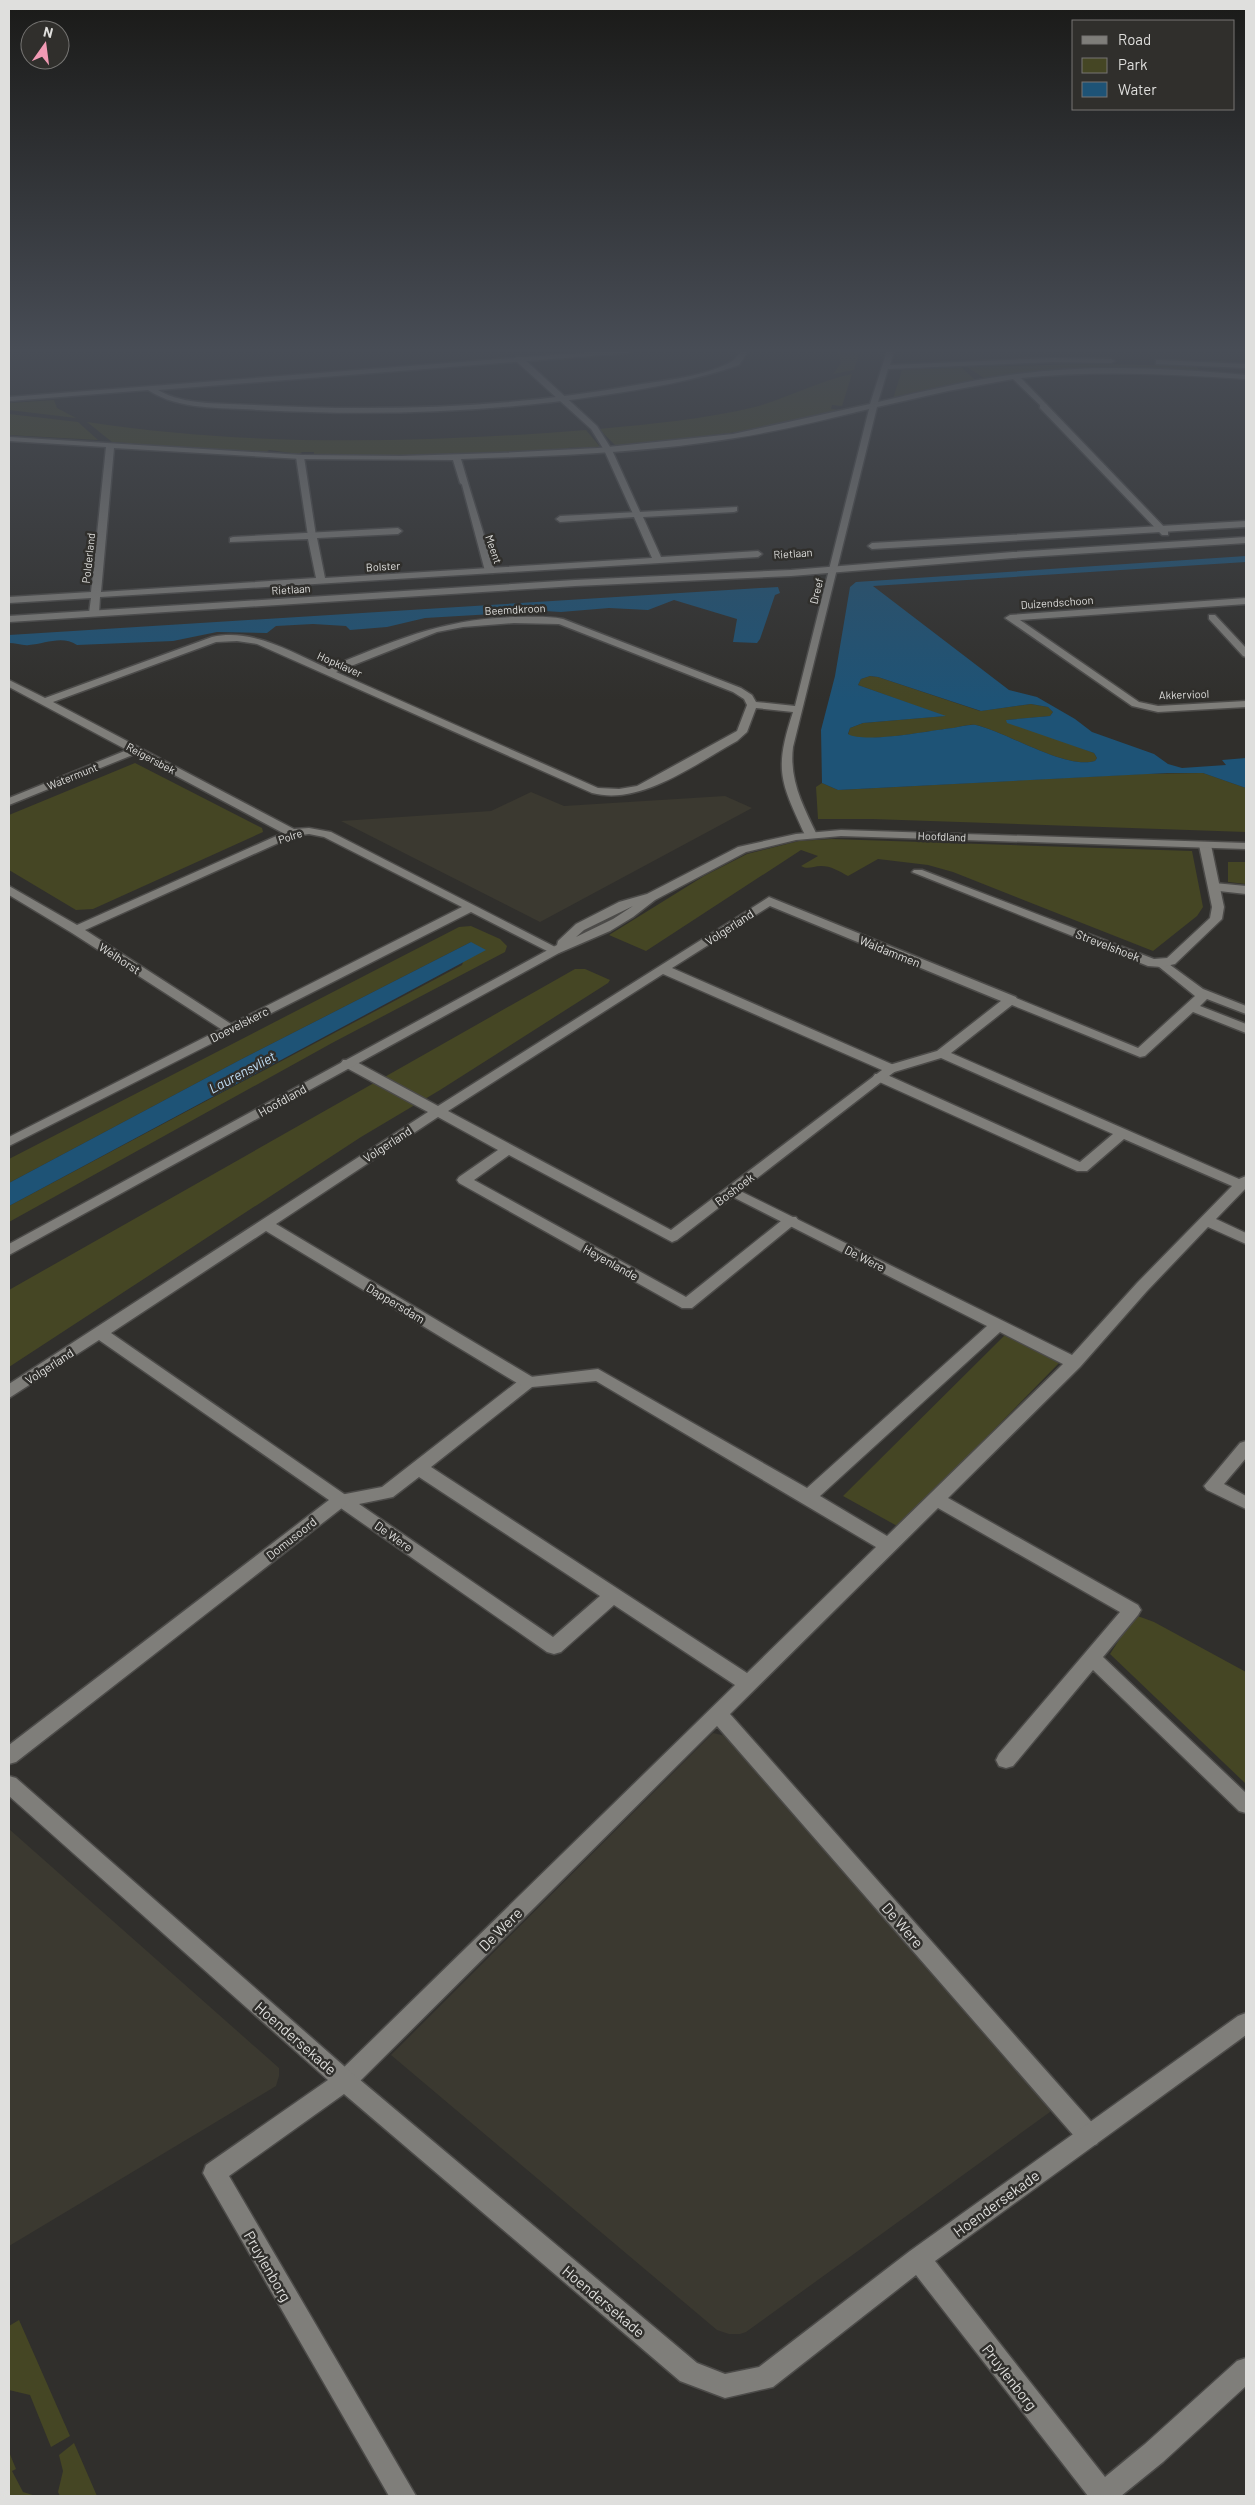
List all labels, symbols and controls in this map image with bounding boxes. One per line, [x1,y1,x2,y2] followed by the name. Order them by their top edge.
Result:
[20,20,70,70] north arrow
[1072,20,1235,110] legend
[42,23,55,41] text: N
[1118,30,1151,48] text: Road
[1118,55,1148,73] text: Park
[1118,80,1157,98] text: Water
[79,532,97,584] street label: Polderland
[483,533,505,565] street label: Meent
[773,545,813,561] street label: Rietlaan
[365,559,401,573] street label: Bolster
[807,577,826,605] street label: Dreef
[271,581,311,597] street label: Rietlaan
[1020,593,1094,611] street label: Duizendschoon
[484,601,546,617] street label: Beemdkroon
[316,648,364,680] street label: Hopklaver
[1159,687,1209,701] street label: Akkerviool
[124,740,178,777] street label: Reigersbek
[45,760,99,792] street label: Watermunt
[276,826,304,846] street label: Polre
[918,829,966,843] street label: Hoofdland
[702,906,756,948] street label: Volgerland
[1074,926,1142,964] street label: Strevelshoek
[858,932,922,970] street label: Waldammen
[97,939,143,977] street label: Welhorst
[208,1003,270,1045] street label: Doevelskerc
[206,1047,278,1097] water label: Laurensvliet
[255,1081,309,1119] street label: Hoofdland
[360,1123,414,1165] street label: Volgerland
[712,1170,756,1208] street label: Boshoek
[581,1241,641,1283] street label: Heyenlande
[843,1242,887,1274] street label: De Were
[364,1280,428,1326] street label: Dappersdam
[22,1345,76,1387] street label: Volgerland
[263,1514,319,1562] street label: Domusoord
[372,1518,416,1554] street label: De Were
[878,1899,928,1951] street label: De Were
[475,1904,525,1954] street label: De Were
[252,1998,340,2078] street label: Hoendersekade
[949,2166,1043,2240] street label: Hoendersekade
[241,2228,295,2304] street label: Pruylenborg
[559,2261,649,2341] street label: Hoendersekade
[979,2341,1041,2413] street label: Pruylenborg

